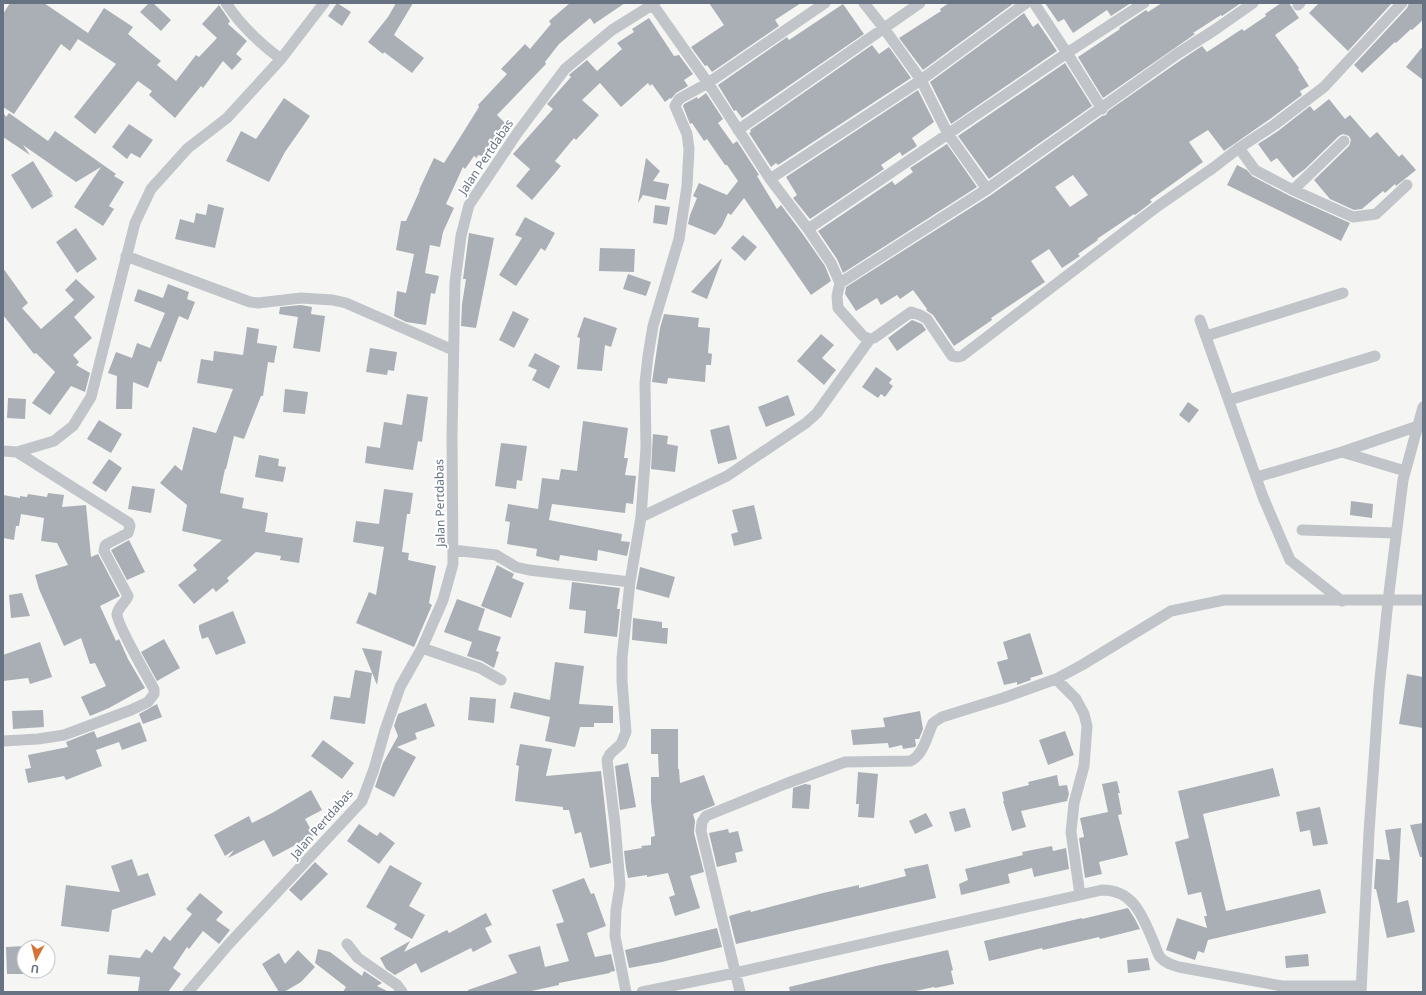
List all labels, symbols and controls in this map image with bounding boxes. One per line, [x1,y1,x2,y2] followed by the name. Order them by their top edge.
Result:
[453,115,517,199] street label: Jalan Pertdabas
[430,459,449,548] street label: Jalan Pertdabas
[286,785,357,863] street label: Jalan Pertdabas
[16,939,56,979] north arrow
[30,961,40,977] text: U

